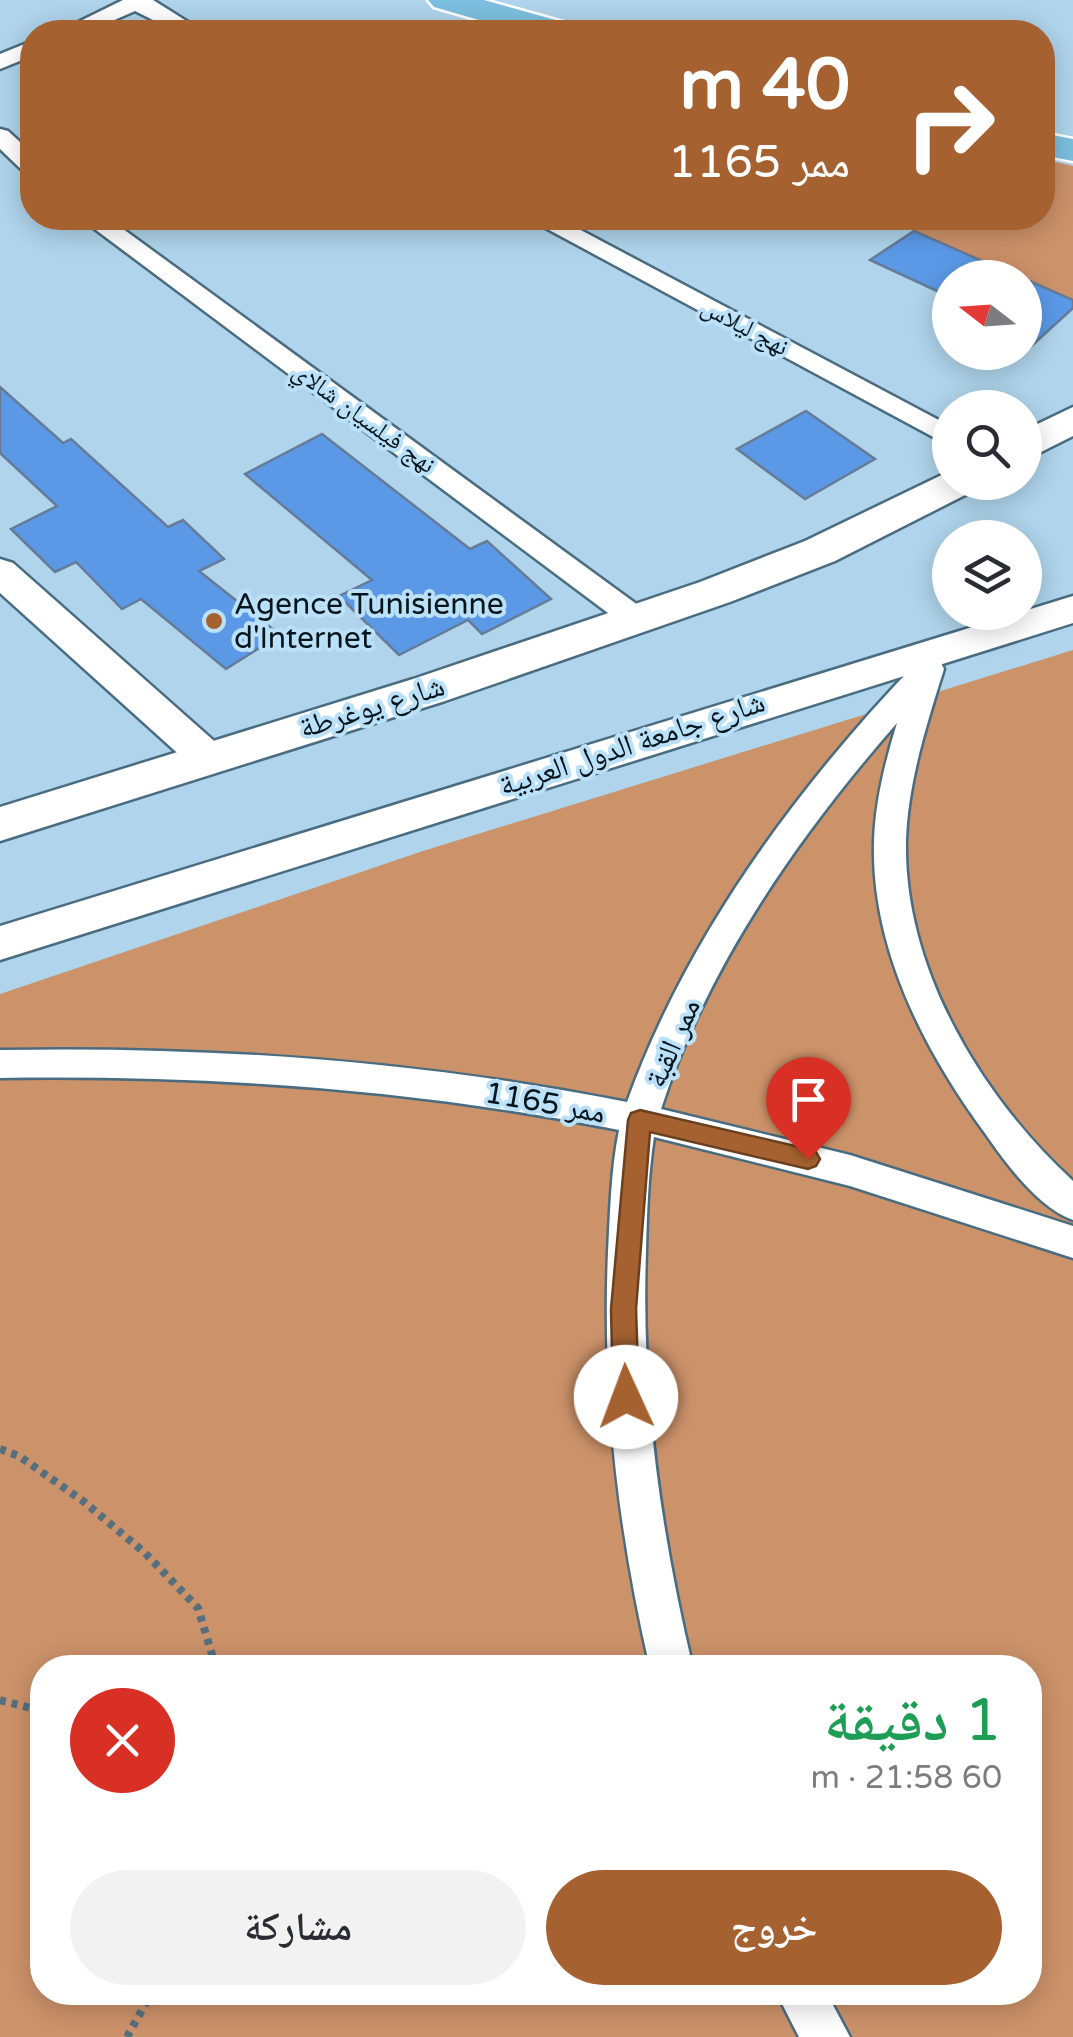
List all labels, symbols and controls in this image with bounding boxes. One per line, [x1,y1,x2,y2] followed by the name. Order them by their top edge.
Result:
[680,44,850,128] text: 40 m
[885,60,1015,190] icon: right
[668,136,850,190] text: ممر 1165
[932,260,1042,370] north arrow
[932,260,1042,630] map controls
[696,292,794,362] street label: نهج ليلاس
[284,356,441,483] street label: نهج فيلسيان شالاي
[932,390,1042,500] button: search
[932,520,1042,630] button: layers
[234,586,504,657] place label: Agence Tunisienne d'Internet
[203,610,225,632] marker: Agence Tunisienne d'Internet
[295,667,449,747] street label: شارع يوغرطة
[495,684,769,804] street label: شارع جامعة الدول العربية
[637,993,709,1093] street label: ممر القبة
[766,1057,851,1160] pin
[781,1072,836,1127] icon: arrive
[482,1074,608,1132] street label: ممر 1165
[574,1345,678,1449] position arrow
[824,1685,1002,1757] text: 1 دقيقة
[70,1688,175,1793] button: close
[810,1759,1002,1797] text: 60 m · 21:58
[70,1870,526,1985] button: مشاركة
[546,1870,1002,1985] button: خروج

